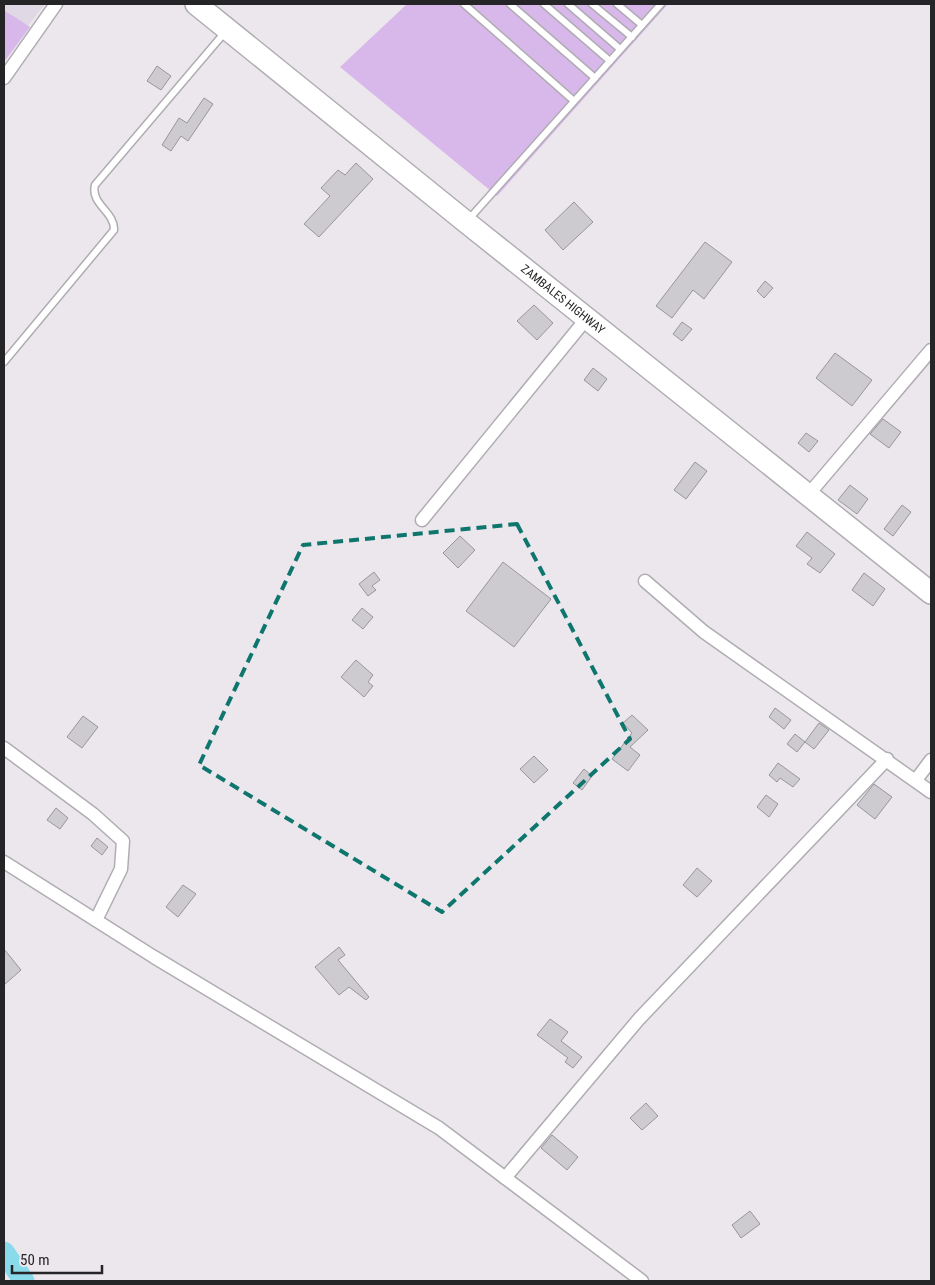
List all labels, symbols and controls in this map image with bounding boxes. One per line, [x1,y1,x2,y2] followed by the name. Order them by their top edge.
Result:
[518,262,608,337] street label: ZAMBALES HIGHWAY
[12,1242,102,1274] scale bar
[20,1251,50,1269] text: 50 m

